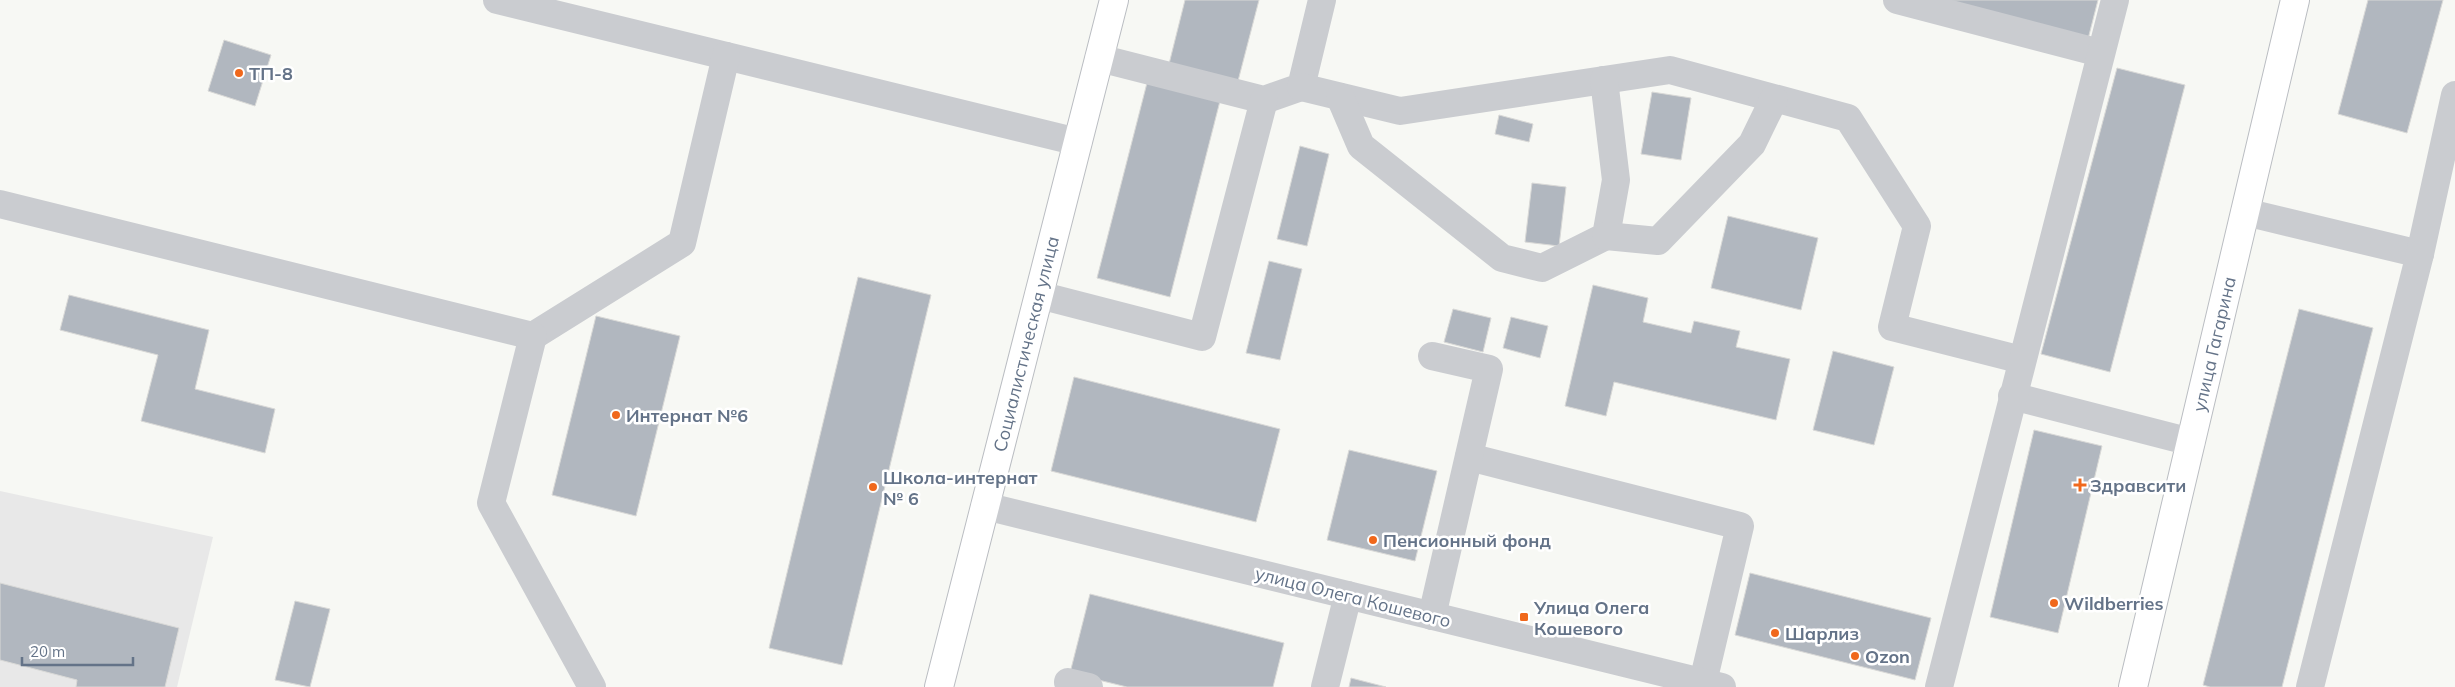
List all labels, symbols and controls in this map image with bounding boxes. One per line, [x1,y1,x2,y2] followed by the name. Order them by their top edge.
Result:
[249,62,293,85] place label: ТП-8
[233,67,245,79] marker: ТП-8
[988,234,1064,454] street label: Социалистическая улица
[2187,274,2241,414] street label: улица Гагарина
[626,404,748,427] place label: Интернат №6
[610,409,622,421] marker: Интернат №6
[883,466,1038,510] place label: Школа-интернат № 6
[2090,474,2186,497] place label: Здравсити
[2074,479,2086,491] marker: Здравсити
[867,481,879,493] marker: Школа-интернат № 6
[1383,529,1551,552] place label: Пенсионный фонд
[1367,534,1379,546] marker: Пенсионный фонд
[1253,562,1453,632] street label: улица Олега Кошевого
[2064,592,2164,615] place label: Wildberries
[1533,596,1649,640] place label: Улица Олега Кошевого
[2048,597,2060,609] marker: Wildberries
[1518,611,1530,623] marker: Улица Олега Кошевого
[1785,622,1859,645] place label: Шарлиз
[1769,627,1781,639] marker: Шарлиз
[22,634,134,666] scale bar
[30,642,65,661] text: 20 m
[1865,645,1910,668] place label: Ozon
[1849,650,1861,662] marker: Ozon

